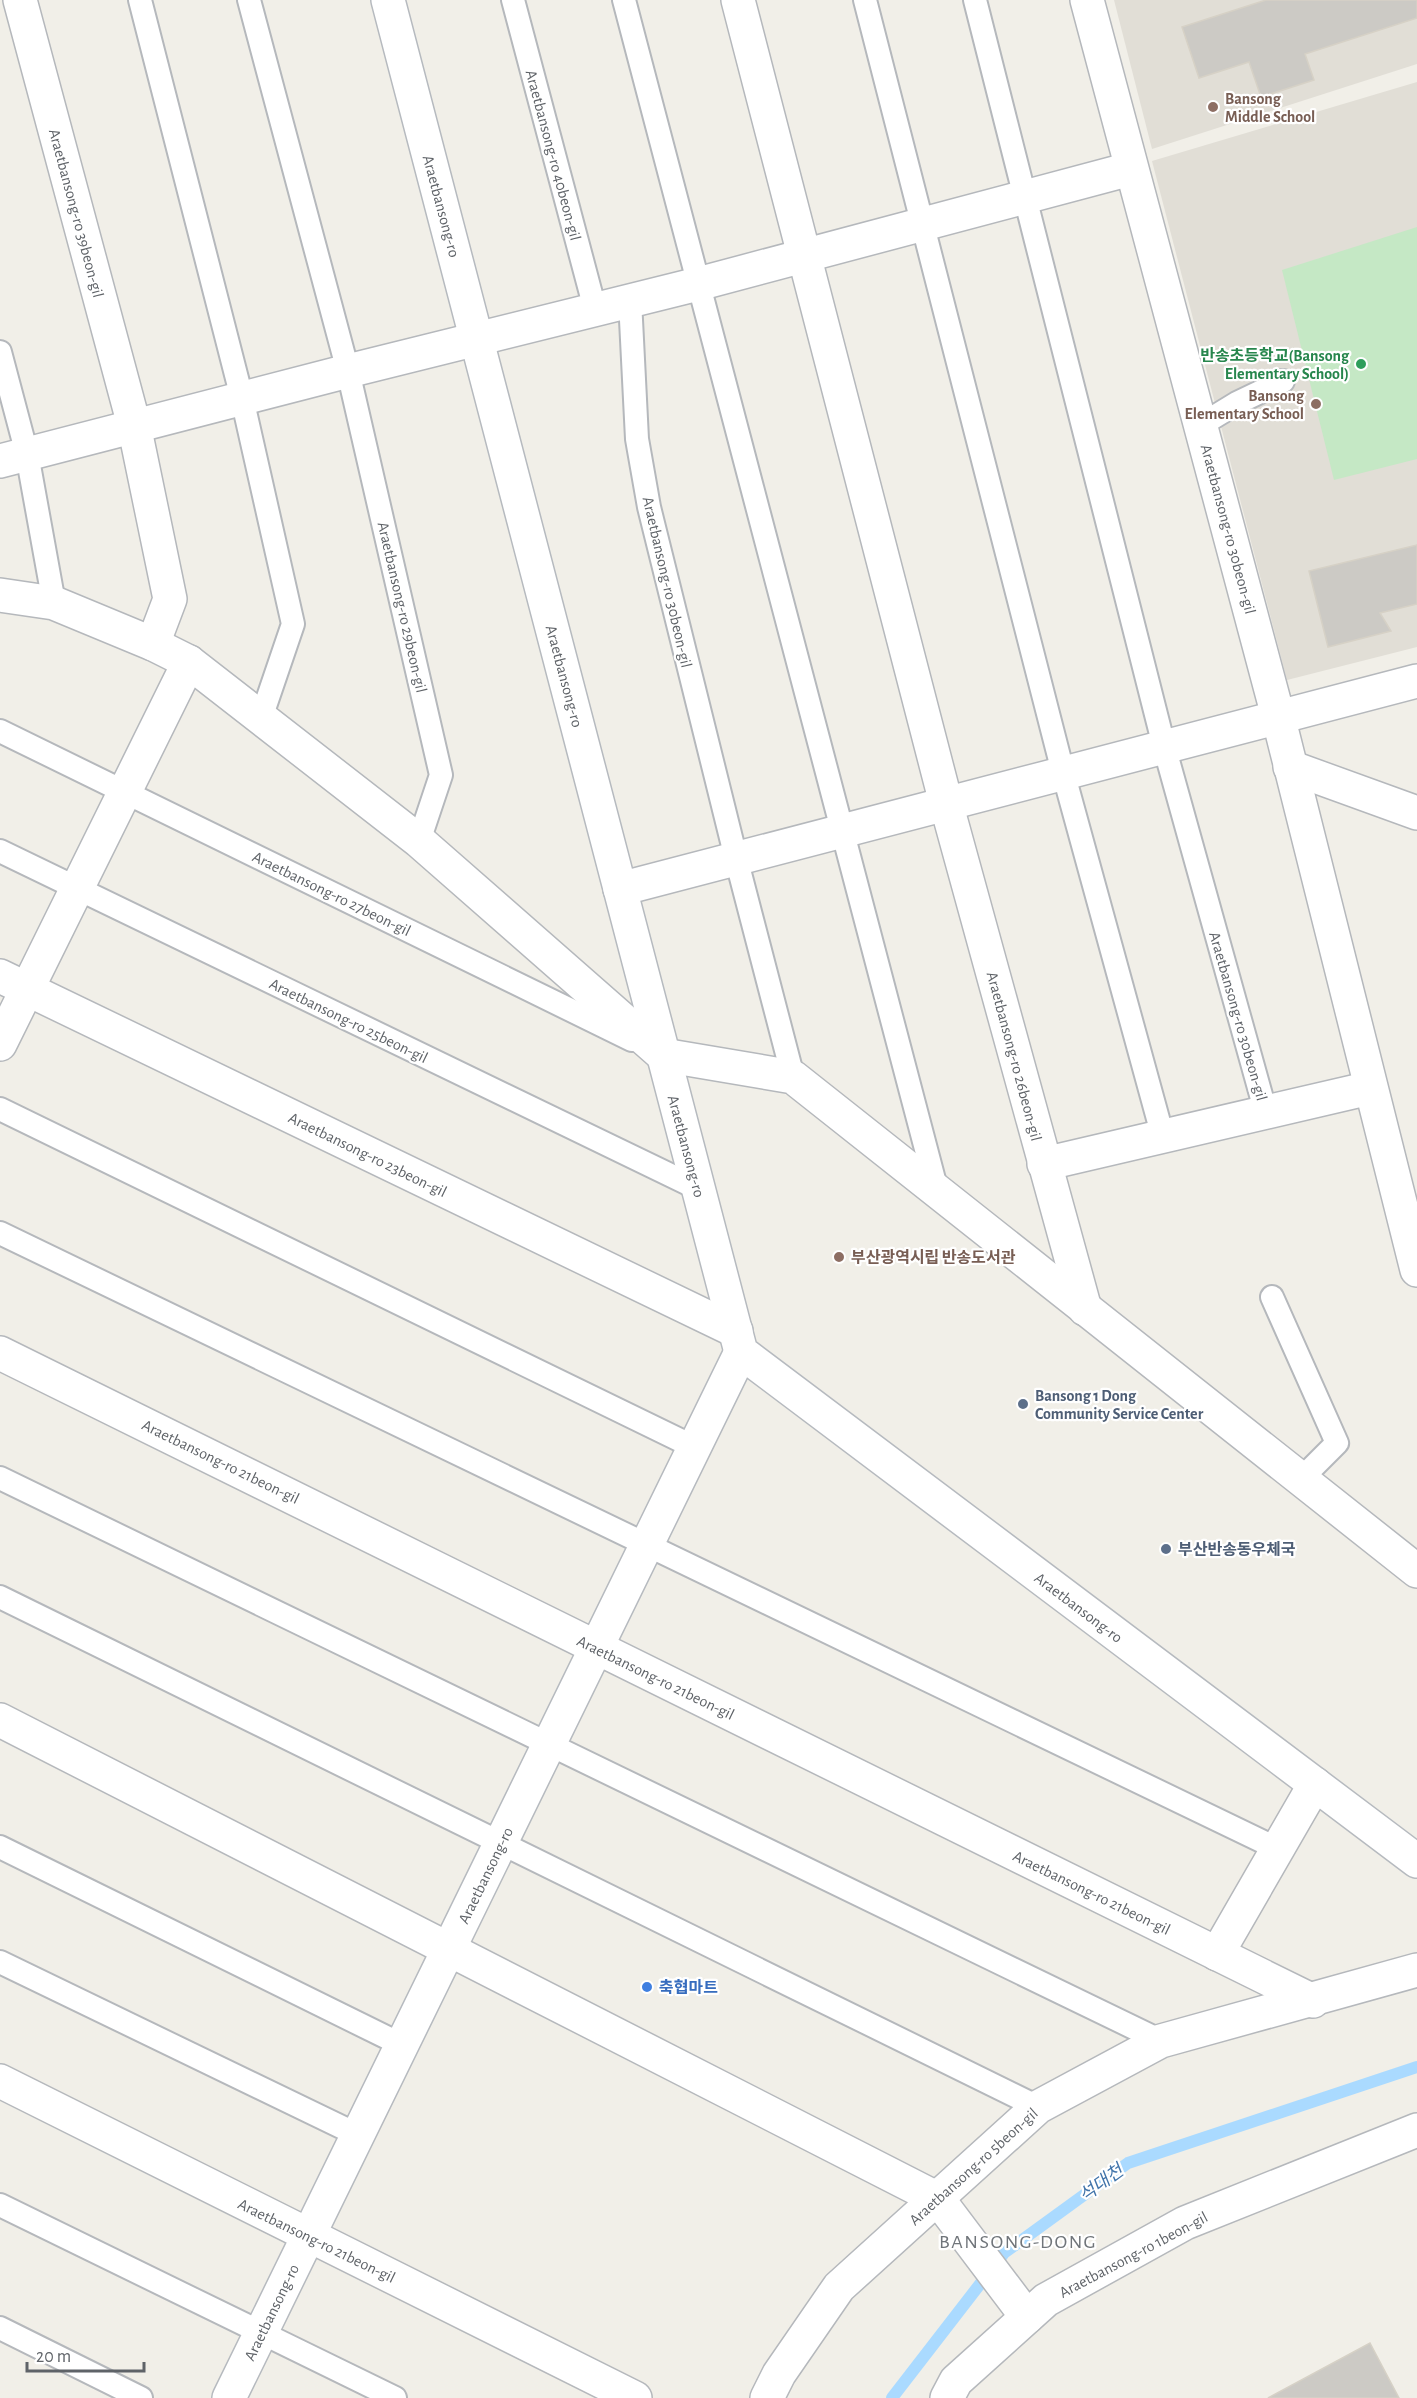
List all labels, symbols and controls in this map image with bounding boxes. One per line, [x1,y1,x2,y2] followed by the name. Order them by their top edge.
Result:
[523,68,584,242] street label: Araetbansong-ro 40beon-gil
[1225,91,1315,125] place label: Bansong Middle School
[1206,100,1220,114] marker: Bansong Middle School
[46,127,106,299] street label: Araetbansong-ro 39beon-gil
[420,153,462,259] street label: Araetbansong-ro
[1200,346,1350,383] place label: 반송초등학교(Bansong Elementary School)
[1354,357,1368,371] marker: 반송초등학교(Bansong Elementary School)
[1184,388,1305,423] place label: Bansong Elementary School
[1309,397,1323,411] marker: Bansong Elementary School
[1198,443,1258,616] street label: Araetbansong-ro 30beon-gil
[640,495,695,669] street label: Araetbansong-ro 30beon-gil
[375,520,429,694] street label: Araetbansong-ro 29beon-gil
[543,623,585,729] street label: Araetbansong-ro
[250,849,413,939] street label: Araetbansong-ro 27beon-gil
[1206,930,1270,1103] street label: Araetbansong-ro 30beon-gil
[984,970,1044,1143] street label: Araetbansong-ro 26beon-gil
[267,976,430,1066] street label: Araetbansong-ro 25beon-gil
[665,1093,707,1199] street label: Araetbansong-ro
[286,1110,449,1200] street label: Araetbansong-ro 23beon-gil
[851,1249,1016,1266] place label: 부산광역시립 반송도서관
[832,1250,846,1264] marker: 부산광역시립 반송도서관
[1035,1388,1204,1423] place label: Bansong 1 Dong Community Service Center
[1016,1397,1030,1411] marker: Bansong 1 Dong Community Service Center
[139,1417,302,1507] street label: Araetbansong-ro 21beon-gil
[1178,1541,1296,1558] place label: 부산반송동우체국
[1159,1542,1173,1556] marker: 부산반송동우체국
[1032,1570,1125,1646] street label: Araetbansong-ro
[574,1633,737,1723] street label: Araetbansong-ro 21beon-gil
[456,1825,516,1926] street label: Araetbansong-ro
[1010,1848,1173,1938] street label: Araetbansong-ro 21beon-gil
[659,1979,718,1996] place label: 축협마트
[640,1980,654,1994] marker: 축협마트
[906,2105,1041,2228] street label: Araetbansong-ro 5beon-gil
[1076,2160,1129,2206] water label: 석대천
[235,2196,398,2286] street label: Araetbansong-ro 21beon-gil
[1057,2209,1210,2301] street label: Araetbansong-ro 1beon-gil
[939,2232,1097,2252] district label: BANSONG-DONG
[242,2262,302,2363] street label: Araetbansong-ro
[27,2335,144,2373] scale bar
[36,2348,71,2366] text: 20 m

